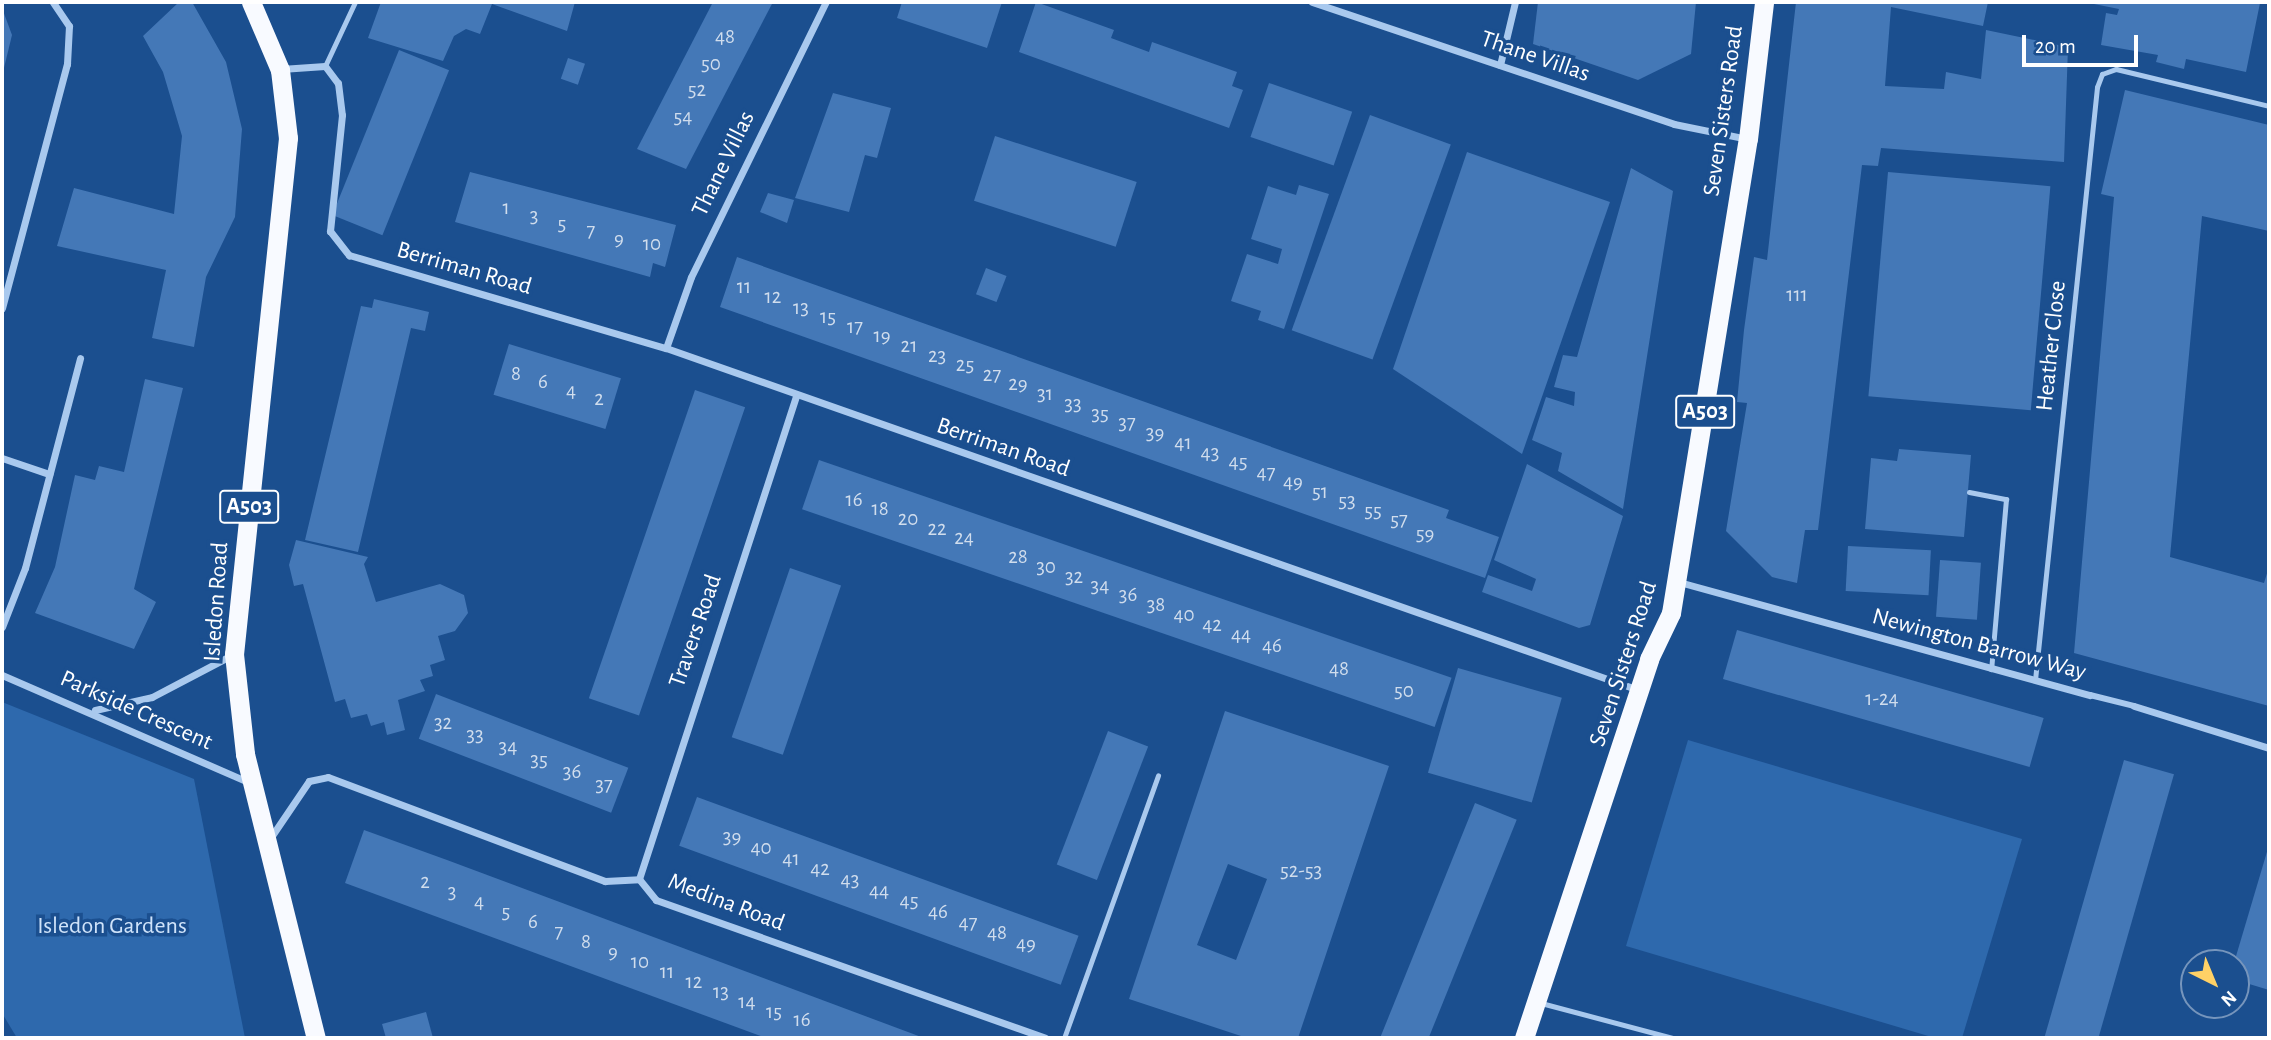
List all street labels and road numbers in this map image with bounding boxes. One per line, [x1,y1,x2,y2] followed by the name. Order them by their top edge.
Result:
[1698,24,1750,198] street label: Seven Sisters Road
[1477,25,1593,89] street label: Thane Villas
[686,107,762,221] street label: Thane Villas
[393,236,535,302] street label: Berriman Road
[2031,279,2073,413] street label: Heather Close
[1674,392,1736,432] road number: A503
[933,412,1073,484] street label: Berriman Road
[218,488,280,526] road number: A503
[198,541,236,663] street label: Isledon Road
[663,571,729,691] street label: Travers Road
[1584,578,1664,750] street label: Seven Sisters Road
[1869,603,2089,687] street label: Newington Barrow Way
[55,665,217,757] street label: Parkside Crescent
[663,868,789,938] street label: Medina Road

